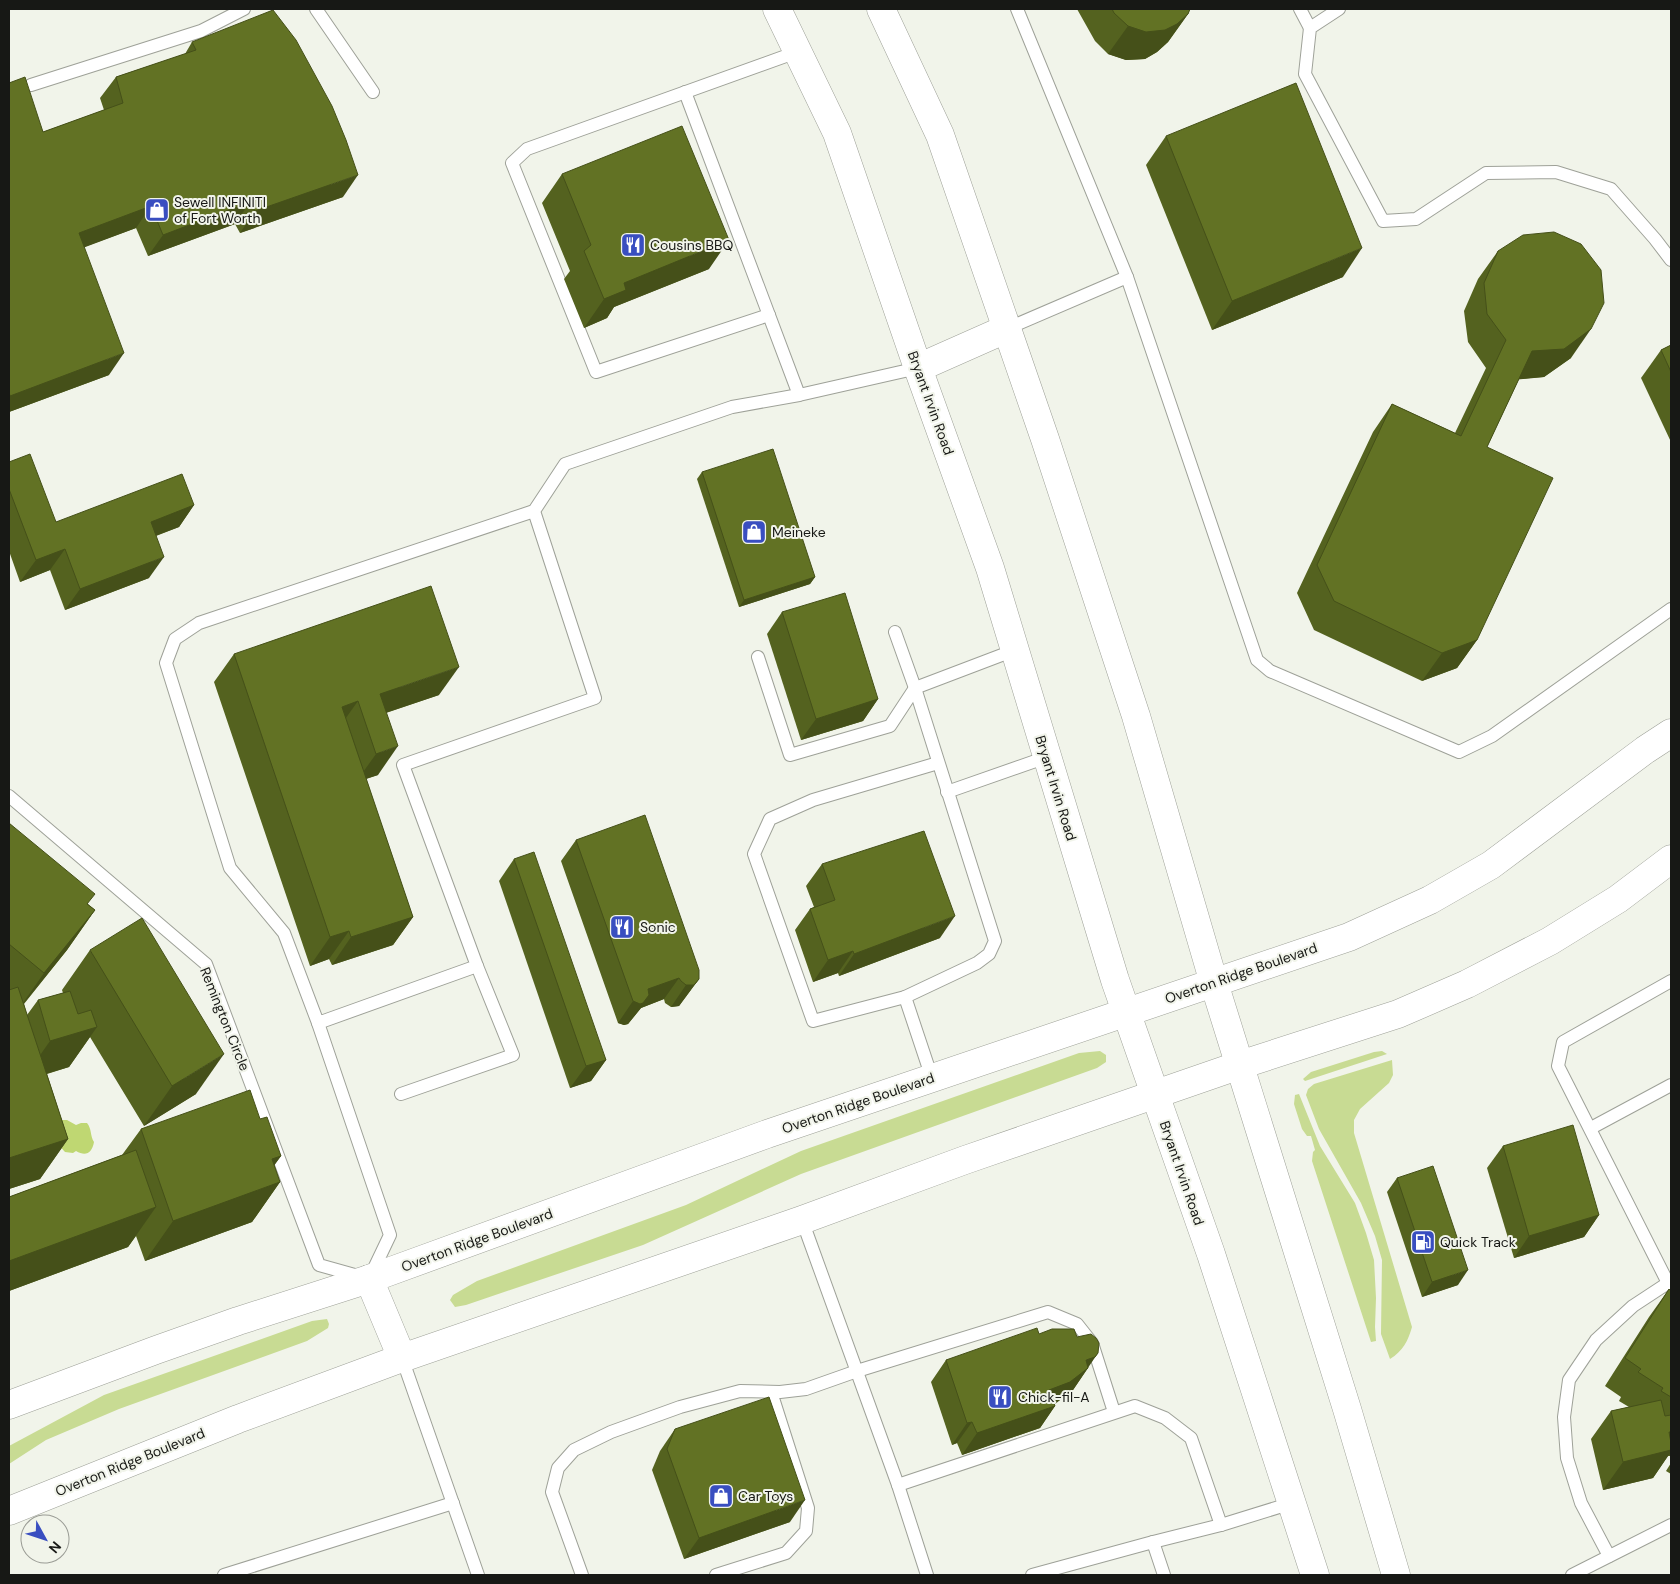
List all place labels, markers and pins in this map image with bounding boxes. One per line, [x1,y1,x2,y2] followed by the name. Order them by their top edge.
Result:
[174,193,266,227] place label: Sewell INFINITI of Fort Worth
[144,197,170,223] shop icon: Sewell INFINITI of Fort Worth
[620,232,646,258] restaurant icon: Cousins BBQ
[650,236,733,254] place label: Cousins BBQ
[741,519,767,545] shop icon: Meineke
[772,523,826,541] place label: Meineke
[609,914,635,940] restaurant icon: Sonic
[640,918,676,936] place label: Sonic
[1410,1229,1436,1255] fuel station icon: Quick Track
[1440,1233,1516,1251] place label: Quick Track
[987,1384,1013,1410] restaurant icon: Chick-fil-A
[1018,1388,1090,1406] place label: Chick-fil-A
[708,1483,734,1509] shop icon: Car Toys
[738,1487,793,1505] place label: Car Toys

